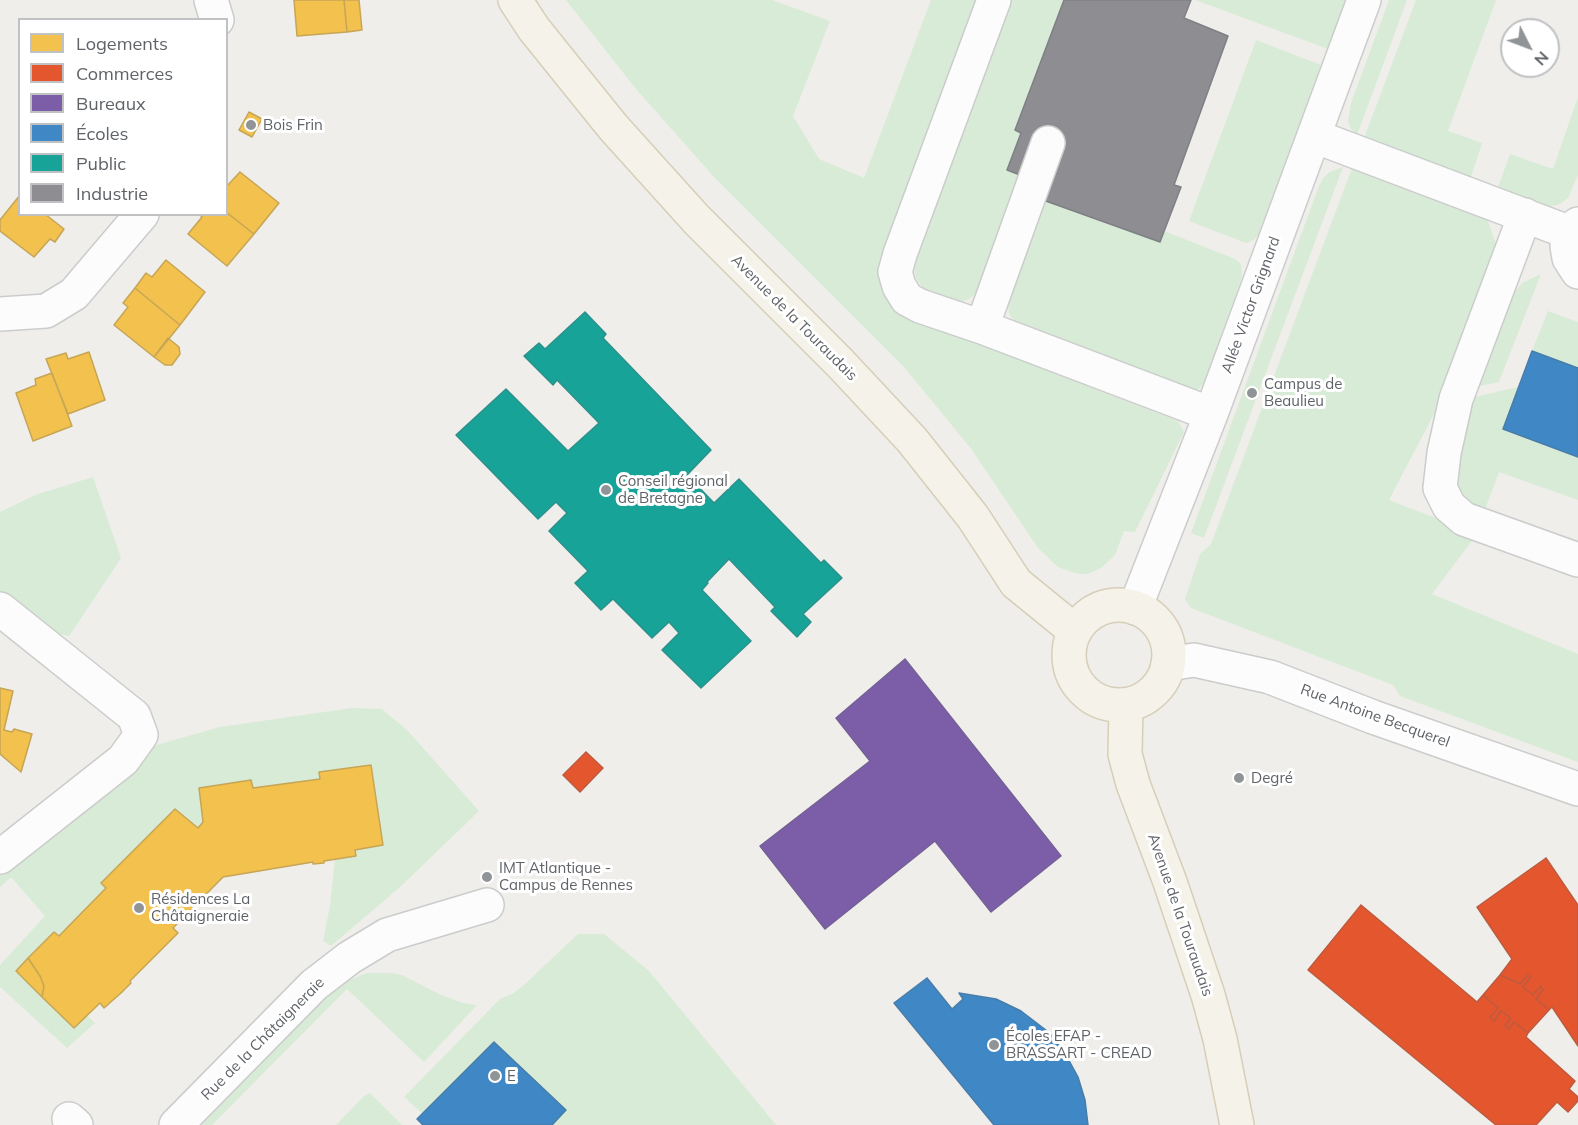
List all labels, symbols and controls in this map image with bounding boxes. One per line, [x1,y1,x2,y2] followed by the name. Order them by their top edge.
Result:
[18,18,228,216] legend
[1500,18,1560,78] north arrow
[76,32,168,55] text: Logements
[1530,48,1553,70] text: N
[76,62,173,85] text: Commerces
[76,92,146,115] text: Bureaux
[263,116,323,134] place label: Bois Frin
[244,118,258,132] marker: Bois Frin
[76,122,129,145] text: Écoles
[76,152,126,175] text: Public
[76,182,148,205] text: Industrie
[1218,234,1284,376] street label: Allée Victor Grignard
[727,251,861,385] street label: Avenue de la Touraudais
[1264,375,1342,410] place label: Campus de Beaulieu
[1245,386,1259,400] marker: Campus de Beaulieu
[618,472,728,507] place label: Conseil régional de Bretagne
[599,483,613,497] marker: Conseil régional de Bretagne
[1298,681,1452,751] street label: Rue Antoine Becquerel
[1251,769,1293,787] place label: Degré
[1232,771,1246,785] marker: Degré
[1144,831,1216,999] street label: Avenue de la Touraudais
[499,859,633,894] place label: IMT Atlantique - Campus de Rennes
[480,870,494,884] marker: IMT Atlantique - Campus de Rennes
[151,890,250,925] place label: Résidences La Châtaigneraie
[132,901,146,915] marker: Résidences La Châtaigneraie
[198,974,328,1104] street label: Rue de la Châtaigneraie
[1006,1027,1152,1062] place label: Écoles EFAP - BRASSART - CREAD
[987,1038,1001,1052] marker: Écoles EFAP - BRASSART - CREAD
[507,1067,516,1085] place label: E
[488,1069,502,1083] marker: E

